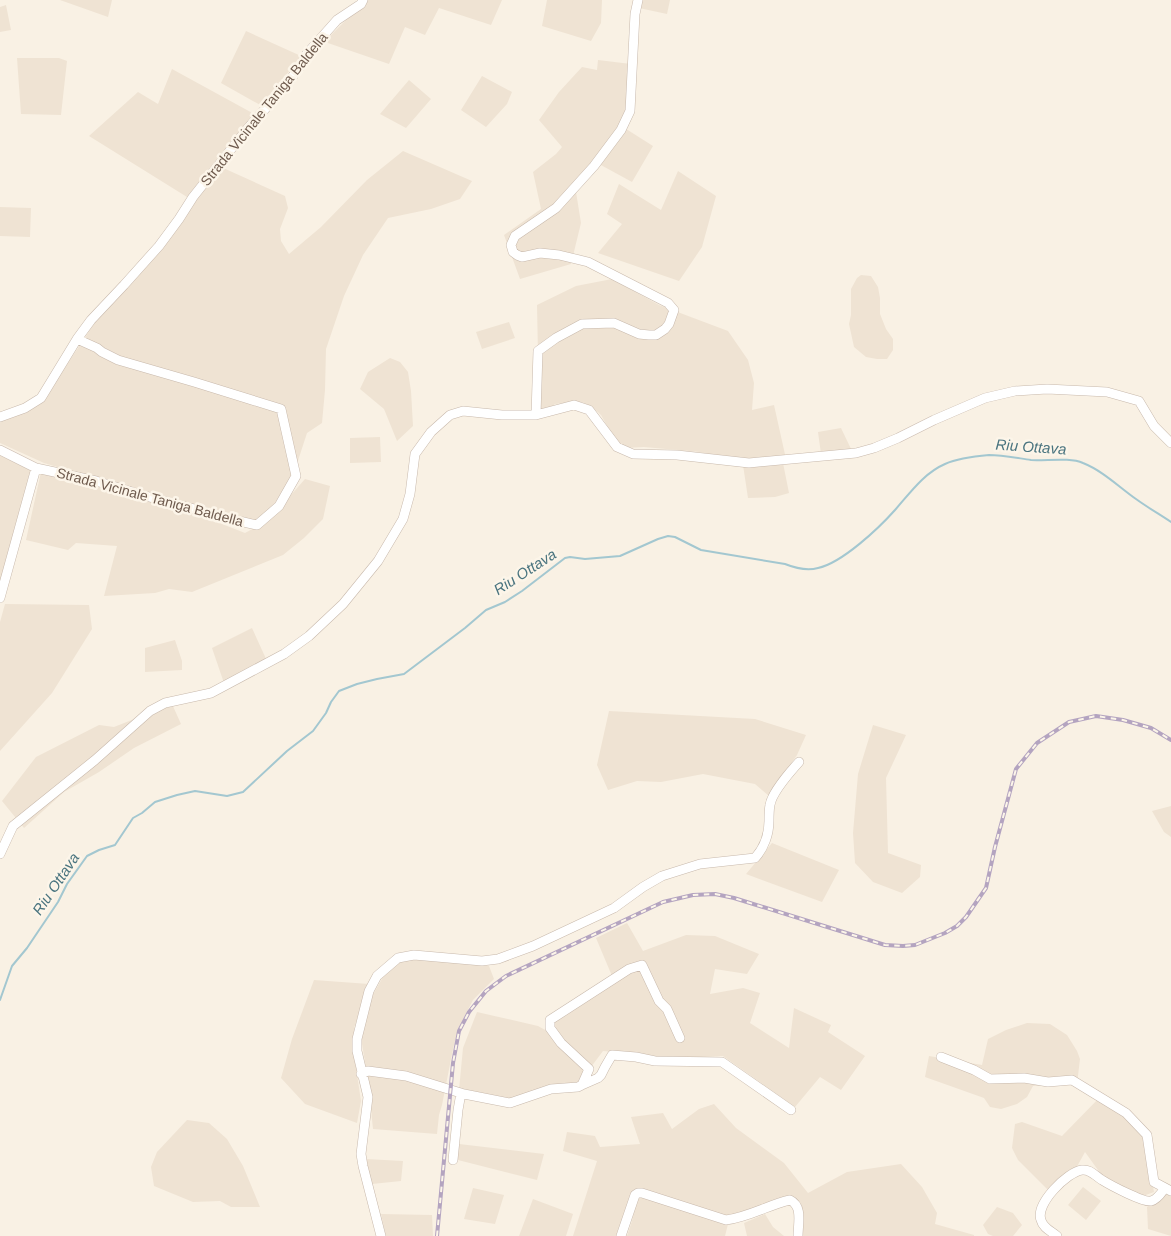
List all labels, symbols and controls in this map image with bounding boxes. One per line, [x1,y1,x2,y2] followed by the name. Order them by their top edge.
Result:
[197,29,331,189] street label: Strada Vicinale Taniga Baldella
[995,436,1067,457] water label: Riu Ottava
[55,464,245,530] street label: Strada Vicinale Taniga Baldella
[490,545,559,598] water label: Riu Ottava
[29,850,82,918] water label: Riu Ottava

